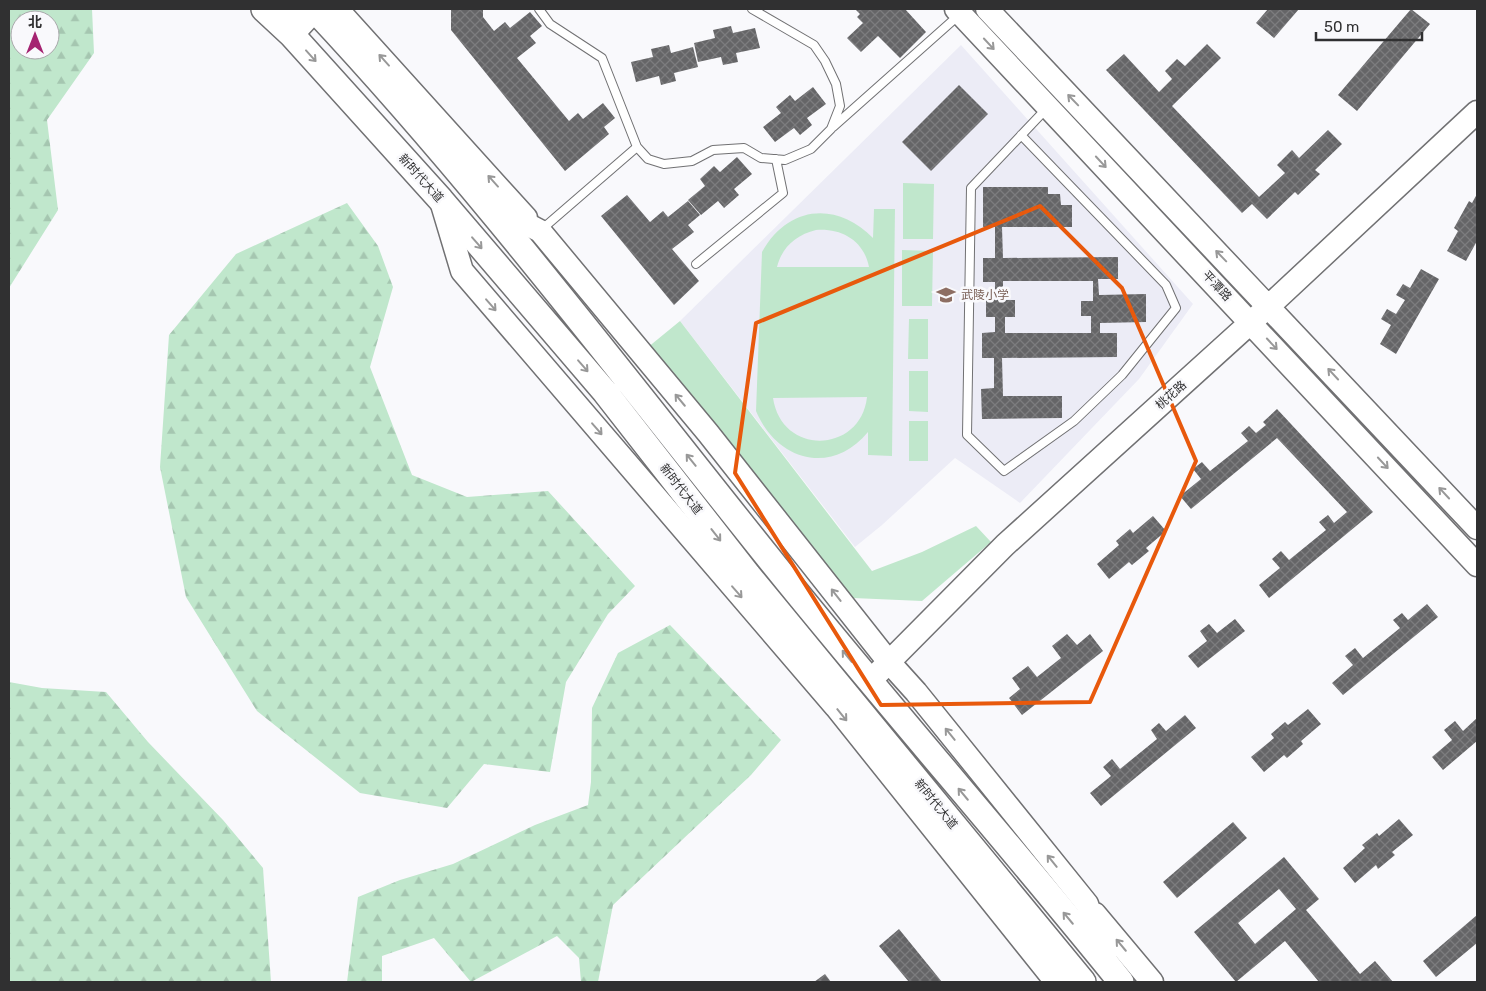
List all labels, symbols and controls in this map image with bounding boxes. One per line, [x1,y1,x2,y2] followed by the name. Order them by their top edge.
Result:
[10,10,60,60] north arrow
[1316,10,1422,42] scale bar
[28,14,42,31] text: 北
[1324,18,1359,36] text: 50 m
[983,38,995,50] one-way arrow
[305,50,317,63] one-way arrow
[378,54,390,67] one-way arrow
[1067,94,1079,106] one-way arrow
[396,151,446,205] street label: 新时代大道
[1095,156,1107,168] one-way arrow
[487,174,498,187] one-way arrow
[472,236,483,249] one-way arrow
[1215,250,1228,262] one-way arrow
[1200,268,1234,304] street label: 平潭路
[935,284,957,306] school or university icon: 武陵小学
[961,288,1009,302] place label: 武陵小学
[485,299,497,312] one-way arrow
[1266,338,1278,350] one-way arrow
[577,359,588,372] one-way arrow
[1327,368,1339,381] one-way arrow
[1153,378,1189,412] street label: 桃花路
[675,393,686,406] one-way arrow
[591,422,603,435] one-way arrow
[686,454,697,467] one-way arrow
[1377,457,1389,469] one-way arrow
[657,461,705,517] street label: 新时代大道
[1438,486,1450,499] one-way arrow
[711,528,722,541] one-way arrow
[731,585,742,598] one-way arrow
[831,589,842,602] one-way arrow
[842,649,853,662] one-way arrow
[837,709,848,722] one-way arrow
[945,728,956,741] one-way arrow
[912,776,960,832] street label: 新时代大道
[957,787,969,800] one-way arrow
[1047,855,1058,868] one-way arrow
[1062,912,1073,925] one-way arrow
[1115,938,1126,951] one-way arrow

